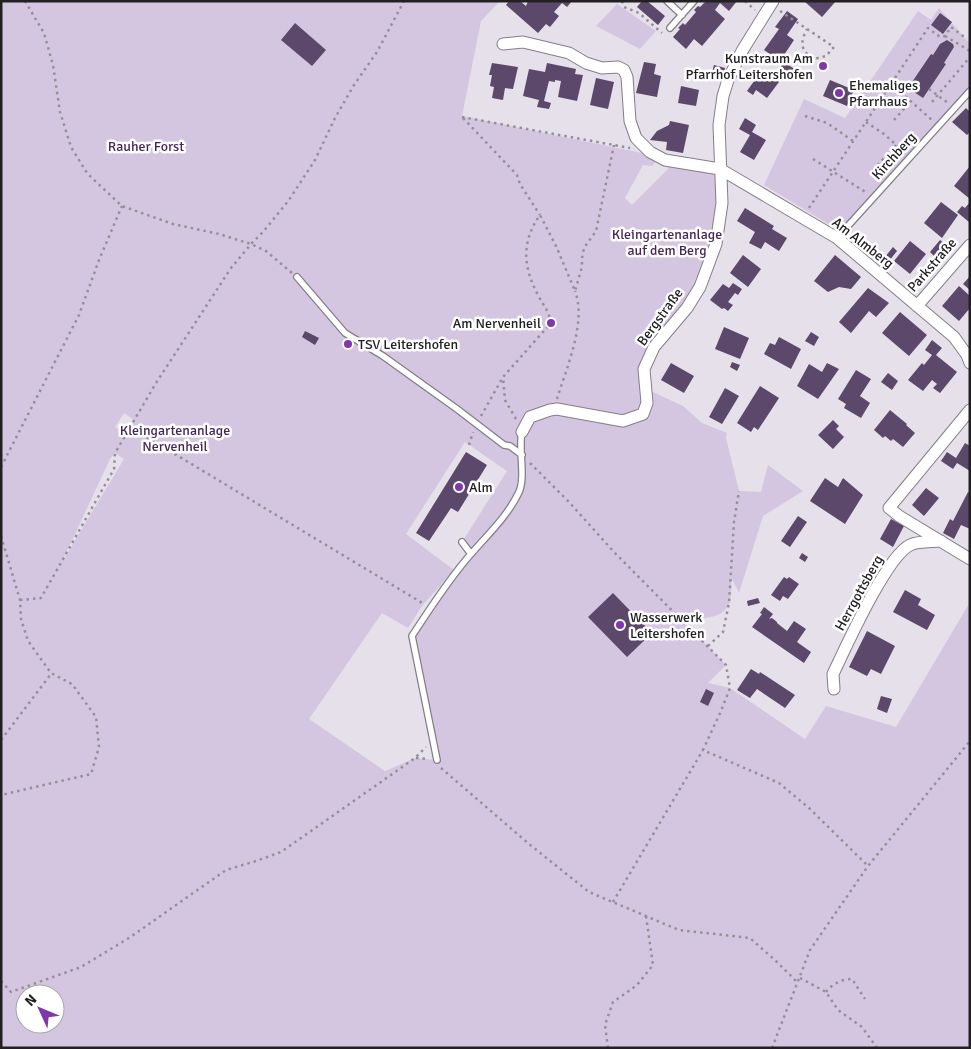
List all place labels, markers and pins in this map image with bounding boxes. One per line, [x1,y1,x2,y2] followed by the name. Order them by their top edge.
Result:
[686,50,813,83] place label: Kunstraum Am Pfarrhof Leitershofen
[817,60,829,72] marker: Kunstraum Am Pfarrhof Leitershofen
[849,77,918,110] place label: Ehemaliges Pfarrhaus
[833,87,845,99] marker: Ehemaliges Pfarrhaus
[453,315,541,332] place label: Am Nervenheil
[545,317,557,329] marker: Am Nervenheil
[358,336,458,353] place label: TSV Leitershofen
[342,338,354,350] marker: TSV Leitershofen
[469,479,493,496] place label: Alm
[453,481,465,493] marker: Alm
[630,609,705,642] place label: Wasserwerk Leitershofen
[614,619,626,631] marker: Wasserwerk Leitershofen

